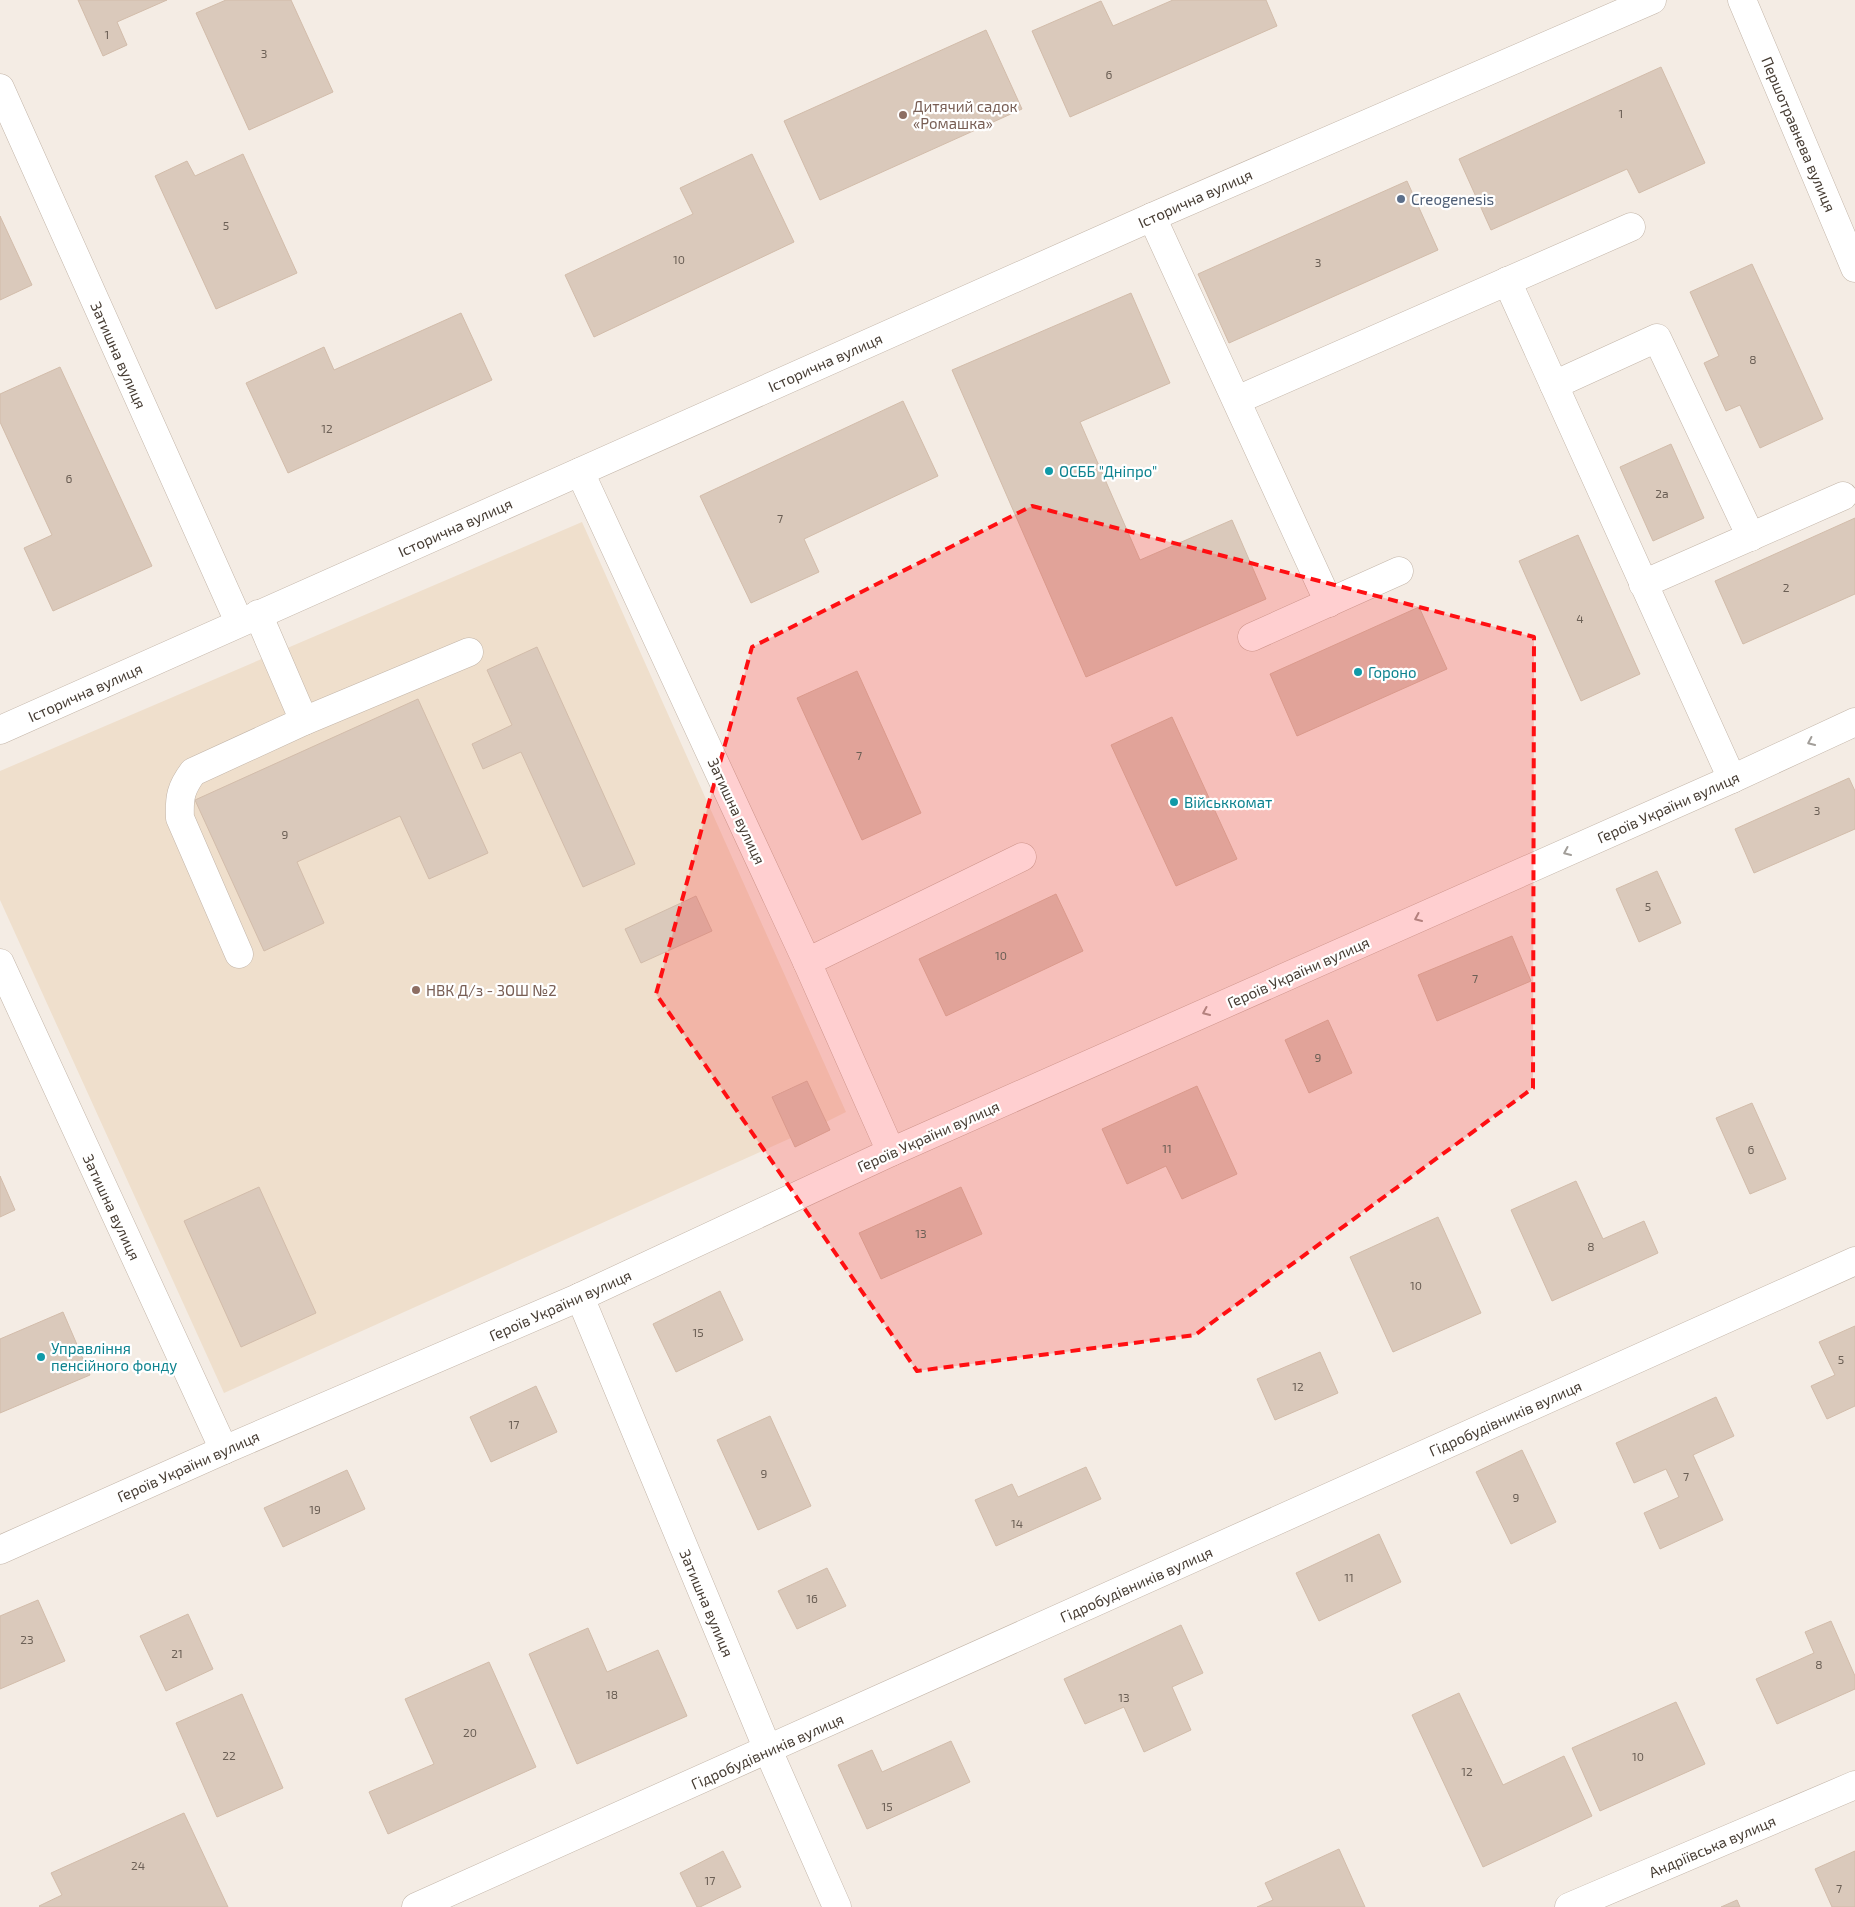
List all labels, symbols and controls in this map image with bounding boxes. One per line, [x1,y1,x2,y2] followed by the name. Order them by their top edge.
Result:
[105,27,109,41] house number: 1
[261,46,267,60] house number: 3
[1757,54,1840,215] street label: Першотравнева вулиця
[1106,67,1113,81] house number: 6
[913,97,1018,132] place label: Дитячий садок «Ромашка»
[1619,106,1623,120] house number: 1
[897,109,909,121] marker: Дитячий садок «Ромашка»
[1135,165,1255,232] street label: Історична вулиця
[1411,190,1494,208] place label: Creogenesis
[1395,193,1407,205] marker: Creogenesis
[223,218,229,232] house number: 5
[673,252,685,266] house number: 10
[1315,255,1321,269] house number: 3
[86,299,151,412] street label: Затишна вулиця
[765,329,885,396] street label: Історична вулиця
[1749,352,1757,366] house number: 8
[321,421,333,435] house number: 12
[1059,462,1157,480] place label: ОСББ "Днiпро"
[1043,465,1055,477] marker: ОСББ "Днiпро"
[66,471,73,485] house number: 6
[1655,486,1669,500] house number: 2а
[395,494,515,561] street label: Історична вулиця
[777,511,783,525] house number: 7
[1783,580,1790,594] house number: 2
[1576,611,1584,625] house number: 4
[25,659,145,726] street label: Історична вулиця
[1368,663,1417,681] place label: Гороно
[1352,666,1364,678] marker: Гороно
[1807,736,1816,747] one-way arrow
[856,748,862,762] house number: 7
[704,755,769,867] street label: Затишна вулиця
[1594,767,1742,847] street label: Героїв України вулиця
[1184,793,1272,811] place label: Військкомат
[1168,796,1180,808] marker: Військкомат
[1814,803,1820,817] house number: 3
[282,827,289,841] house number: 9
[1563,845,1572,856] one-way arrow
[1645,899,1651,913] house number: 5
[1414,911,1423,922] one-way arrow
[1224,932,1372,1012] street label: Героїв України вулиця
[995,948,1007,962] house number: 10
[1472,971,1478,985] house number: 7
[426,981,557,999] place label: НВК Д/з - ЗОШ №2
[410,984,422,996] marker: НВК Д/з - ЗОШ №2
[1202,1006,1211,1017] one-way arrow
[1315,1050,1322,1064] house number: 9
[854,1096,1002,1176] street label: Героїв України вулиця
[1162,1141,1172,1155] house number: 11
[1748,1142,1755,1156] house number: 6
[79,1151,144,1263] street label: Затишна вулиця
[915,1226,927,1240] house number: 13
[1587,1239,1595,1253] house number: 8
[486,1265,634,1345] street label: Героїв України вулиця
[1410,1278,1422,1292] house number: 10
[692,1325,704,1339] house number: 15
[51,1339,177,1375] place label: Управління пенсійного фонду
[35,1351,47,1363] marker: Управління пенсійного фонду
[1838,1352,1844,1366] house number: 5
[1426,1376,1585,1461] street label: Гідробудівників вулиця
[1292,1379,1304,1393] house number: 12
[509,1417,519,1431] house number: 17
[114,1426,262,1506] street label: Героїв України вулиця
[761,1466,768,1480] house number: 9
[1683,1469,1689,1483] house number: 7
[1513,1490,1520,1504] house number: 9
[309,1502,321,1516] house number: 19
[1011,1516,1023,1530] house number: 14
[1057,1542,1216,1627] street label: Гідробудівників вулиця
[675,1546,738,1660] street label: Затишна вулиця
[1344,1570,1354,1584] house number: 11
[806,1591,818,1605] house number: 16
[20,1632,34,1646] house number: 23
[171,1646,183,1660] house number: 21
[1815,1657,1823,1671] house number: 8
[606,1687,618,1701] house number: 18
[1118,1690,1130,1704] house number: 13
[688,1709,847,1794] street label: Гідробудівників вулиця
[463,1725,477,1739] house number: 20
[222,1748,236,1762] house number: 22
[1632,1749,1644,1763] house number: 10
[1461,1764,1473,1778] house number: 12
[881,1799,893,1813] house number: 15
[1646,1811,1779,1882] street label: Андріївська вулиця
[131,1858,145,1872] house number: 24
[705,1873,715,1887] house number: 17
[1836,1881,1842,1895] house number: 7

